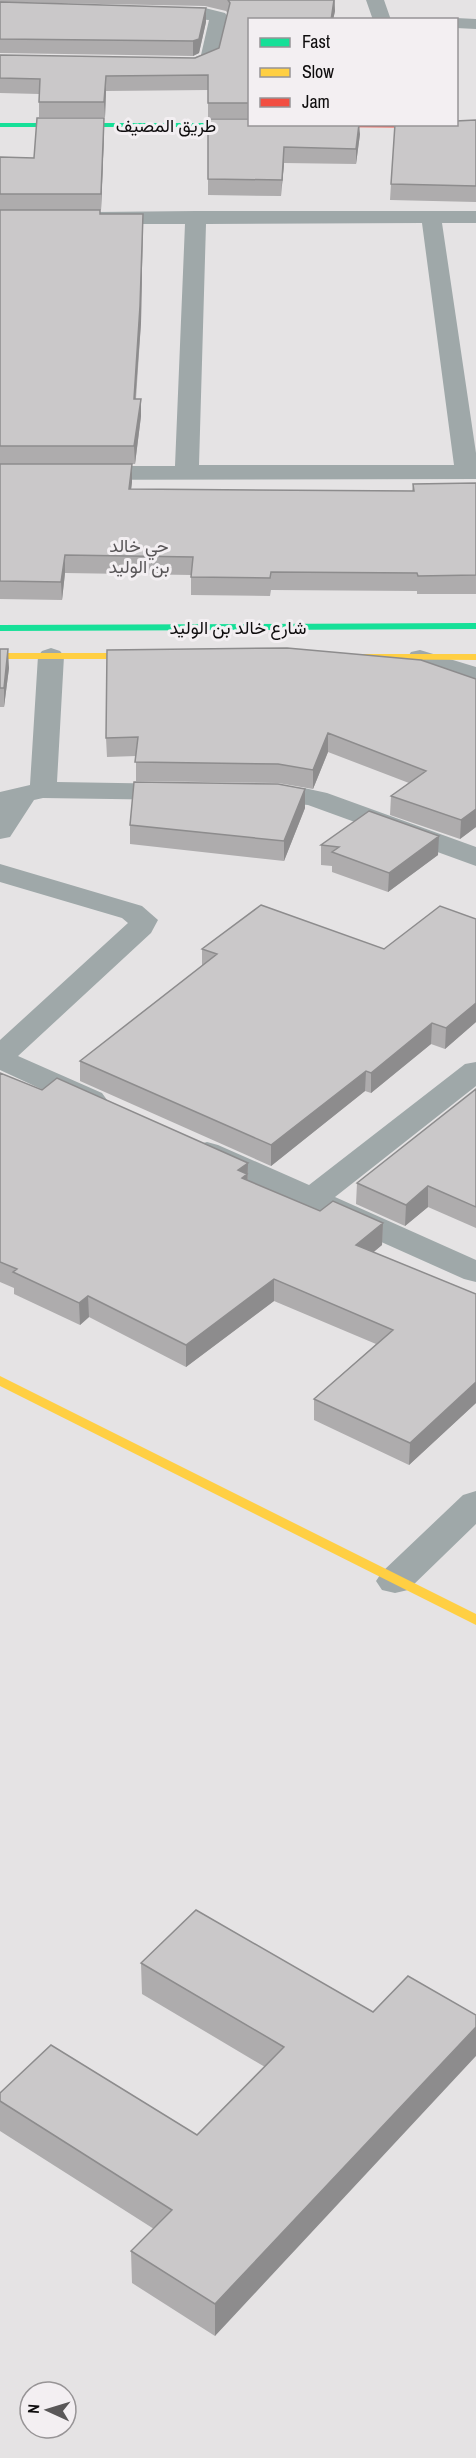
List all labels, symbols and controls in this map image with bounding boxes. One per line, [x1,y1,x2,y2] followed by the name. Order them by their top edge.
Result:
[248,18,458,126] legend
[302,29,330,54] text: Fast
[302,59,334,84] text: Slow
[302,89,330,114] text: Jam
[116,113,216,138] street label: طريق المصيف
[108,533,170,579] district label: حي خالد بن الوليد
[170,615,307,640] street label: شارع خالد بن الوليد
[18,2380,78,2440] north arrow
[22,2403,44,2414] text: N

